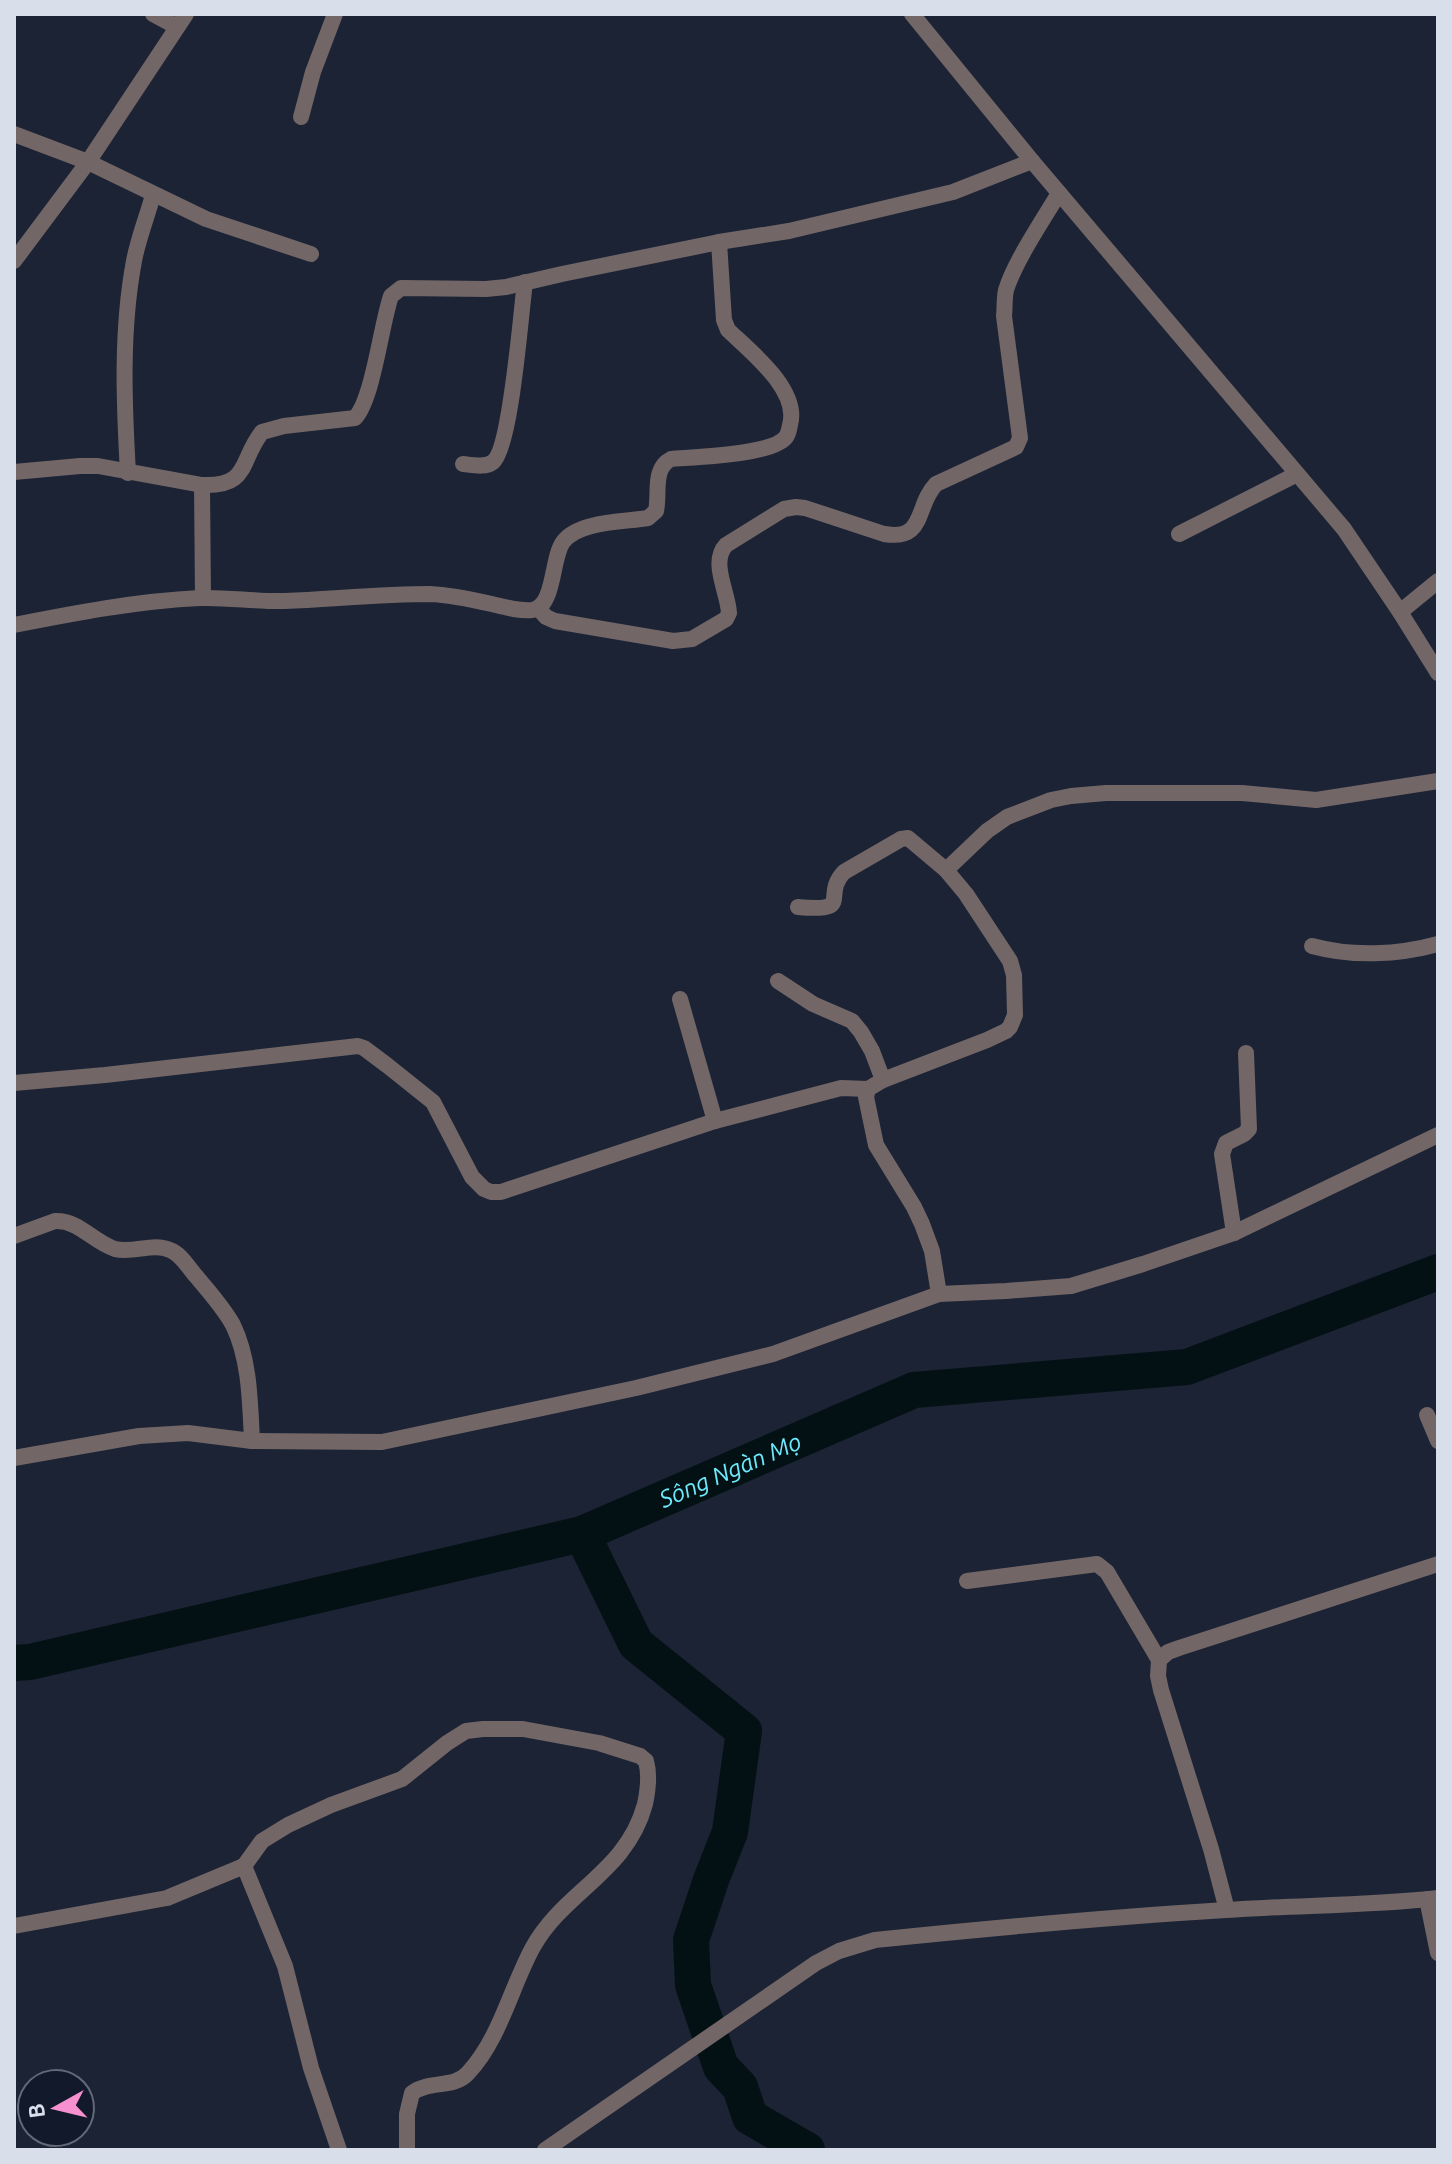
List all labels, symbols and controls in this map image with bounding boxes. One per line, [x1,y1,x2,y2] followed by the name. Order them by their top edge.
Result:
[654,1427,805,1513] water label: Sông Ngàn Mọ
[16,2068,96,2148] north arrow
[22,2102,49,2120] text: B

